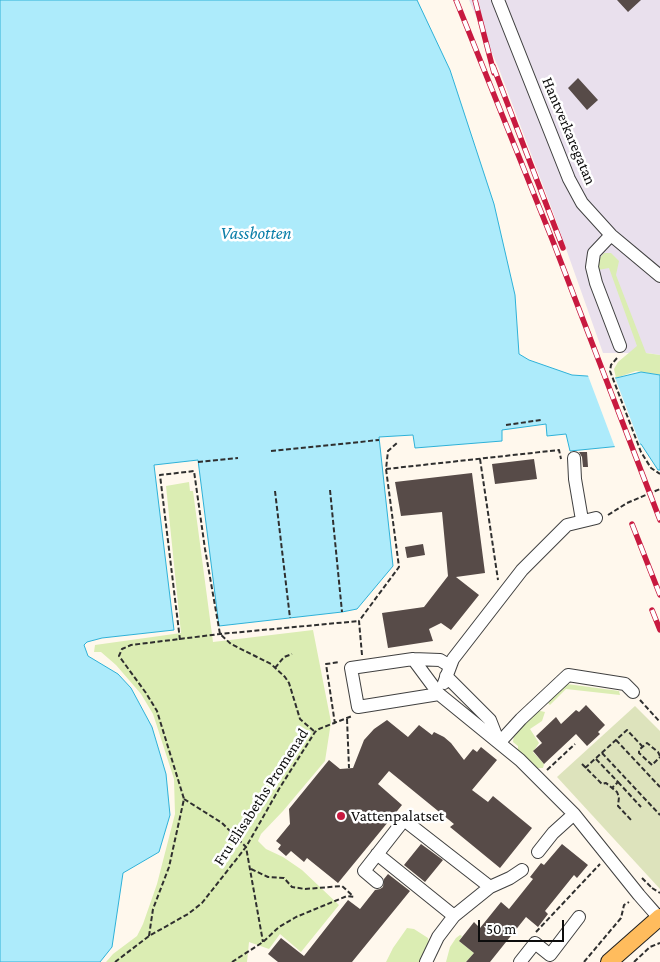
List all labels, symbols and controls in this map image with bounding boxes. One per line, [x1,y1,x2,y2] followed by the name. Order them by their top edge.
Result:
[538,74,600,188] street label: Hantverkaregatan
[220,222,292,244] water label: Vassbotten
[209,725,313,869] street label: Fru Elisabeths Promenad
[351,806,444,826] place label: Vattenpalatset
[335,810,347,822] marker: Vattenpalatset
[480,910,566,942] scale bar
[486,921,516,937] text: 50 m

